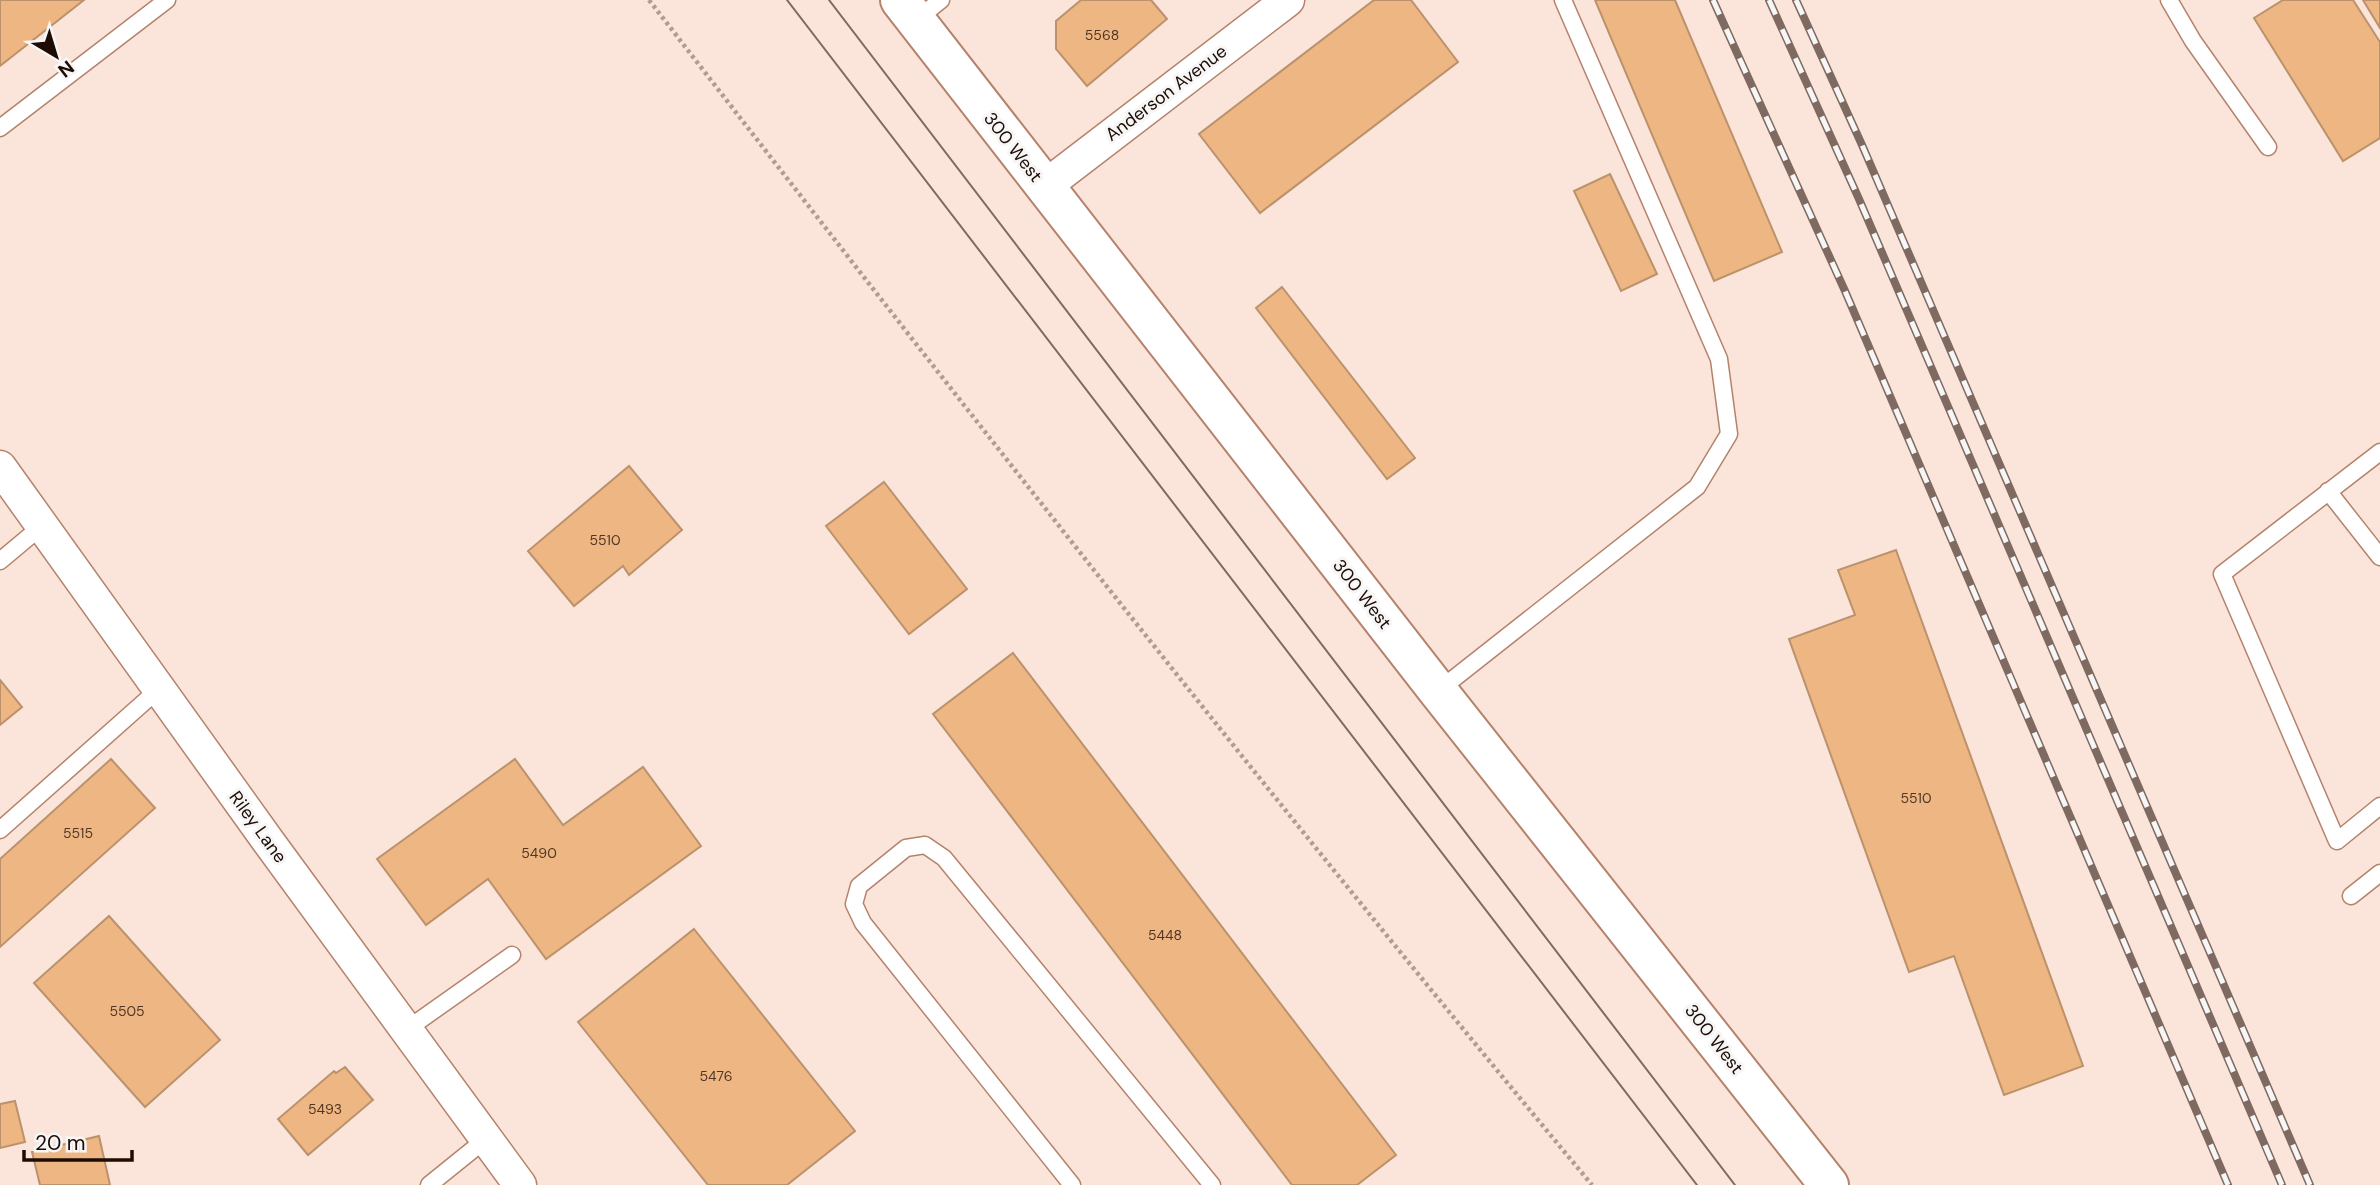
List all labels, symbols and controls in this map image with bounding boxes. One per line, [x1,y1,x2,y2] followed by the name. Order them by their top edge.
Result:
[21,21,91,91] north arrow
[1085,26,1119,44] house number: 5568
[1100,39,1232,147] street label: Anderson Avenue
[53,55,79,83] text: N
[978,107,1048,187] street label: 300 West
[589,531,621,549] house number: 5510
[1327,554,1397,634] street label: 300 West
[224,786,292,868] street label: Riley Lane
[1900,789,1932,807] house number: 5510
[63,824,93,842] house number: 5515
[521,844,557,862] house number: 5490
[1148,926,1182,944] house number: 5448
[1679,999,1749,1079] street label: 300 West
[109,1002,145,1020] house number: 5505
[700,1067,732,1085] house number: 5476
[308,1100,342,1118] house number: 5493
[24,1118,133,1162] scale bar
[35,1129,86,1157] text: 20 m

